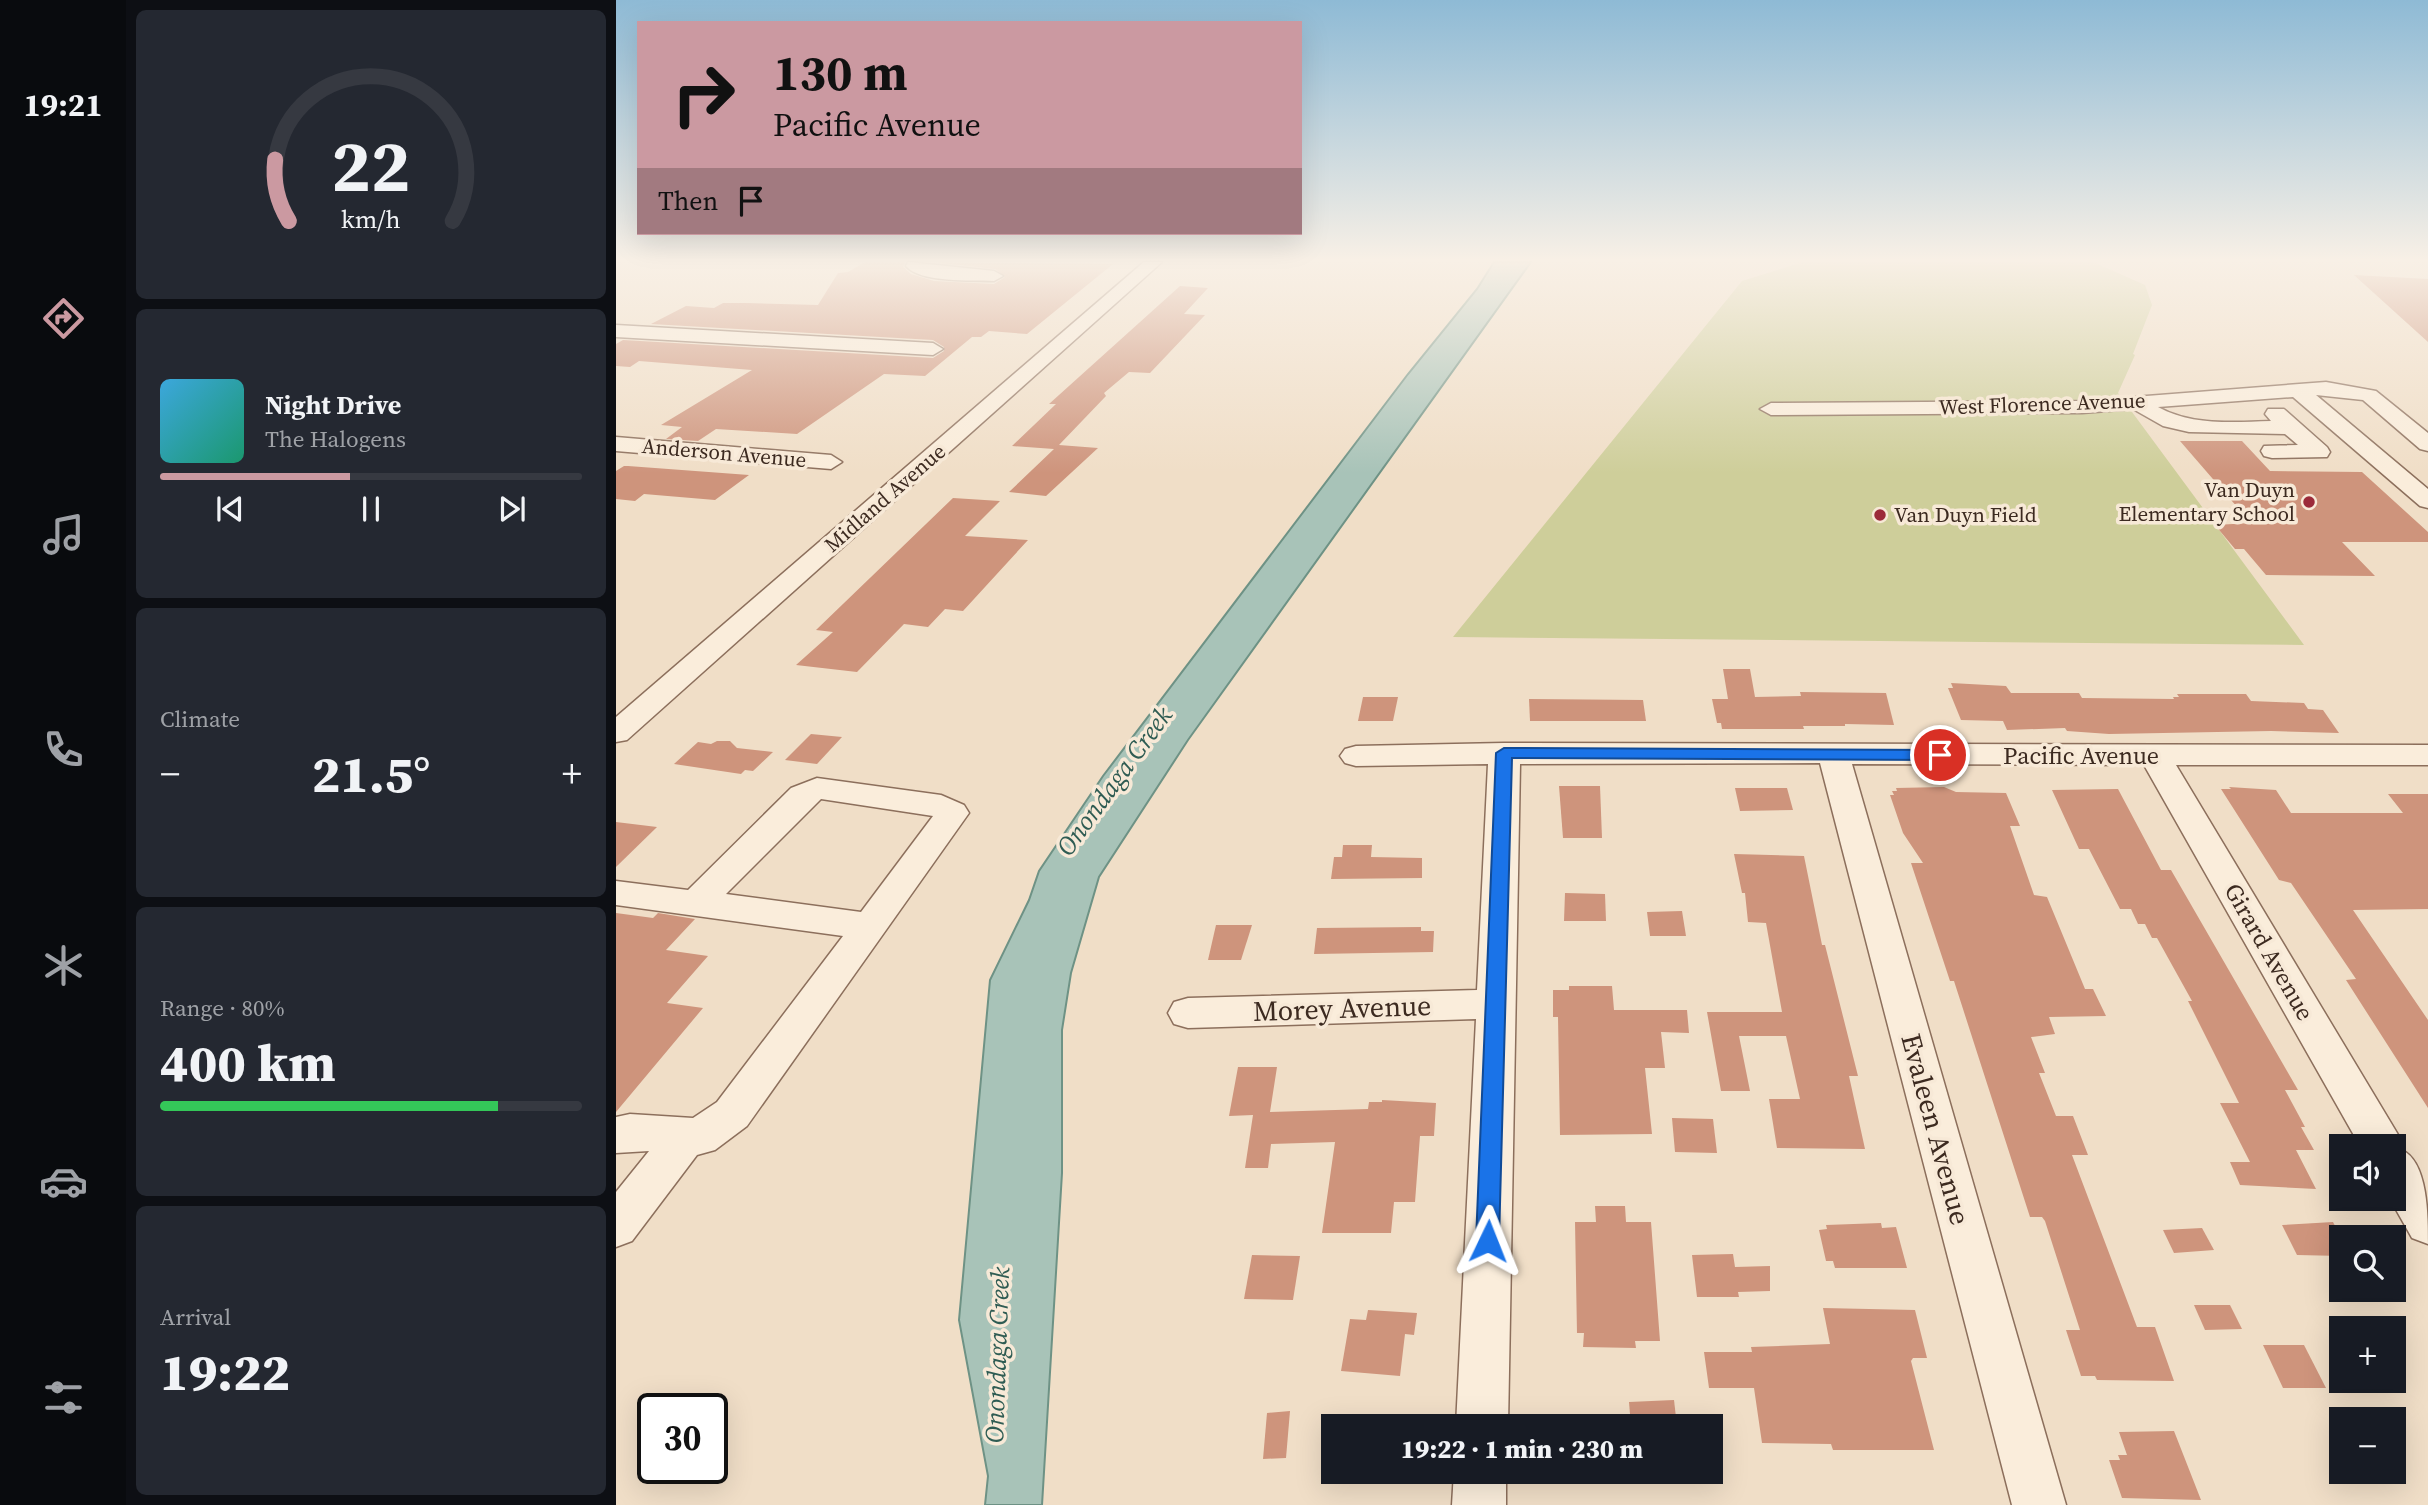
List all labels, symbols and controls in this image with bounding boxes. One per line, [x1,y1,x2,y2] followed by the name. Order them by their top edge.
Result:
[773,39,908,106] text: 130 m
[658,49,749,140] icon: right
[24,83,102,127] text: 19:21
[773,103,981,147] text: Pacific Avenue
[332,116,410,215] text: 22
[732,182,770,220] icon: arrive
[658,183,718,219] text: Then
[341,201,401,235] text: km/h
[39,294,88,343] icon: directions
[1938,385,2146,422] street label: West Florence Avenue
[265,387,401,423] text: Night Drive
[265,423,406,455] text: The Halogens
[641,431,808,474] street label: Anderson Avenue
[818,437,952,558] street label: Midland Avenue
[2118,475,2295,528] place label: Van Duyn Elementary School
[211,490,249,528] icon: previous
[352,490,390,528] icon: pause
[493,490,531,528] icon: next
[2301,494,2317,510] marker: Van Duyn Elementary School
[1894,500,2037,529] place label: Van Duyn Field
[1872,507,1888,523] marker: Van Duyn Field
[39,510,88,559] icon: music
[1048,698,1181,863] water label: Onondaga Creek
[160,703,240,735] text: Climate
[39,725,88,774] icon: phone
[1910,725,1970,785] pin
[1921,736,1959,774] icon: arrive
[312,738,430,809] text: 21.5°
[2003,739,2159,772] street label: Pacific Avenue
[160,748,180,800] text: −
[562,748,582,800] text: +
[2217,877,2322,1026] street label: Girard Avenue
[39,941,88,990] icon: climate
[1252,986,1432,1030] street label: Morey Avenue
[160,992,285,1024] text: Range · 80%
[160,1027,336,1098] text: 400 km
[1892,1029,1980,1229] street label: Evaleen Avenue
[2329,1134,2406,1484] map controls
[2329,1134,2406,1211] button: sound
[39,1157,88,1206] icon: car
[1451,1204,1525,1278] position arrow
[2329,1225,2406,1302] button: search
[976,1265,1018,1444] water label: Onondaga Creek
[160,1301,231,1333] text: Arrival
[2329,1316,2406,1393] button: +
[160,1336,290,1407] text: 19:22
[39,1373,88,1422] icon: filters
[637,1393,728,1484] speed limit sign: 30
[2329,1407,2406,1484] button: −
[1401,1431,1643,1467] text: 19:22 · 1 min · 230 m

